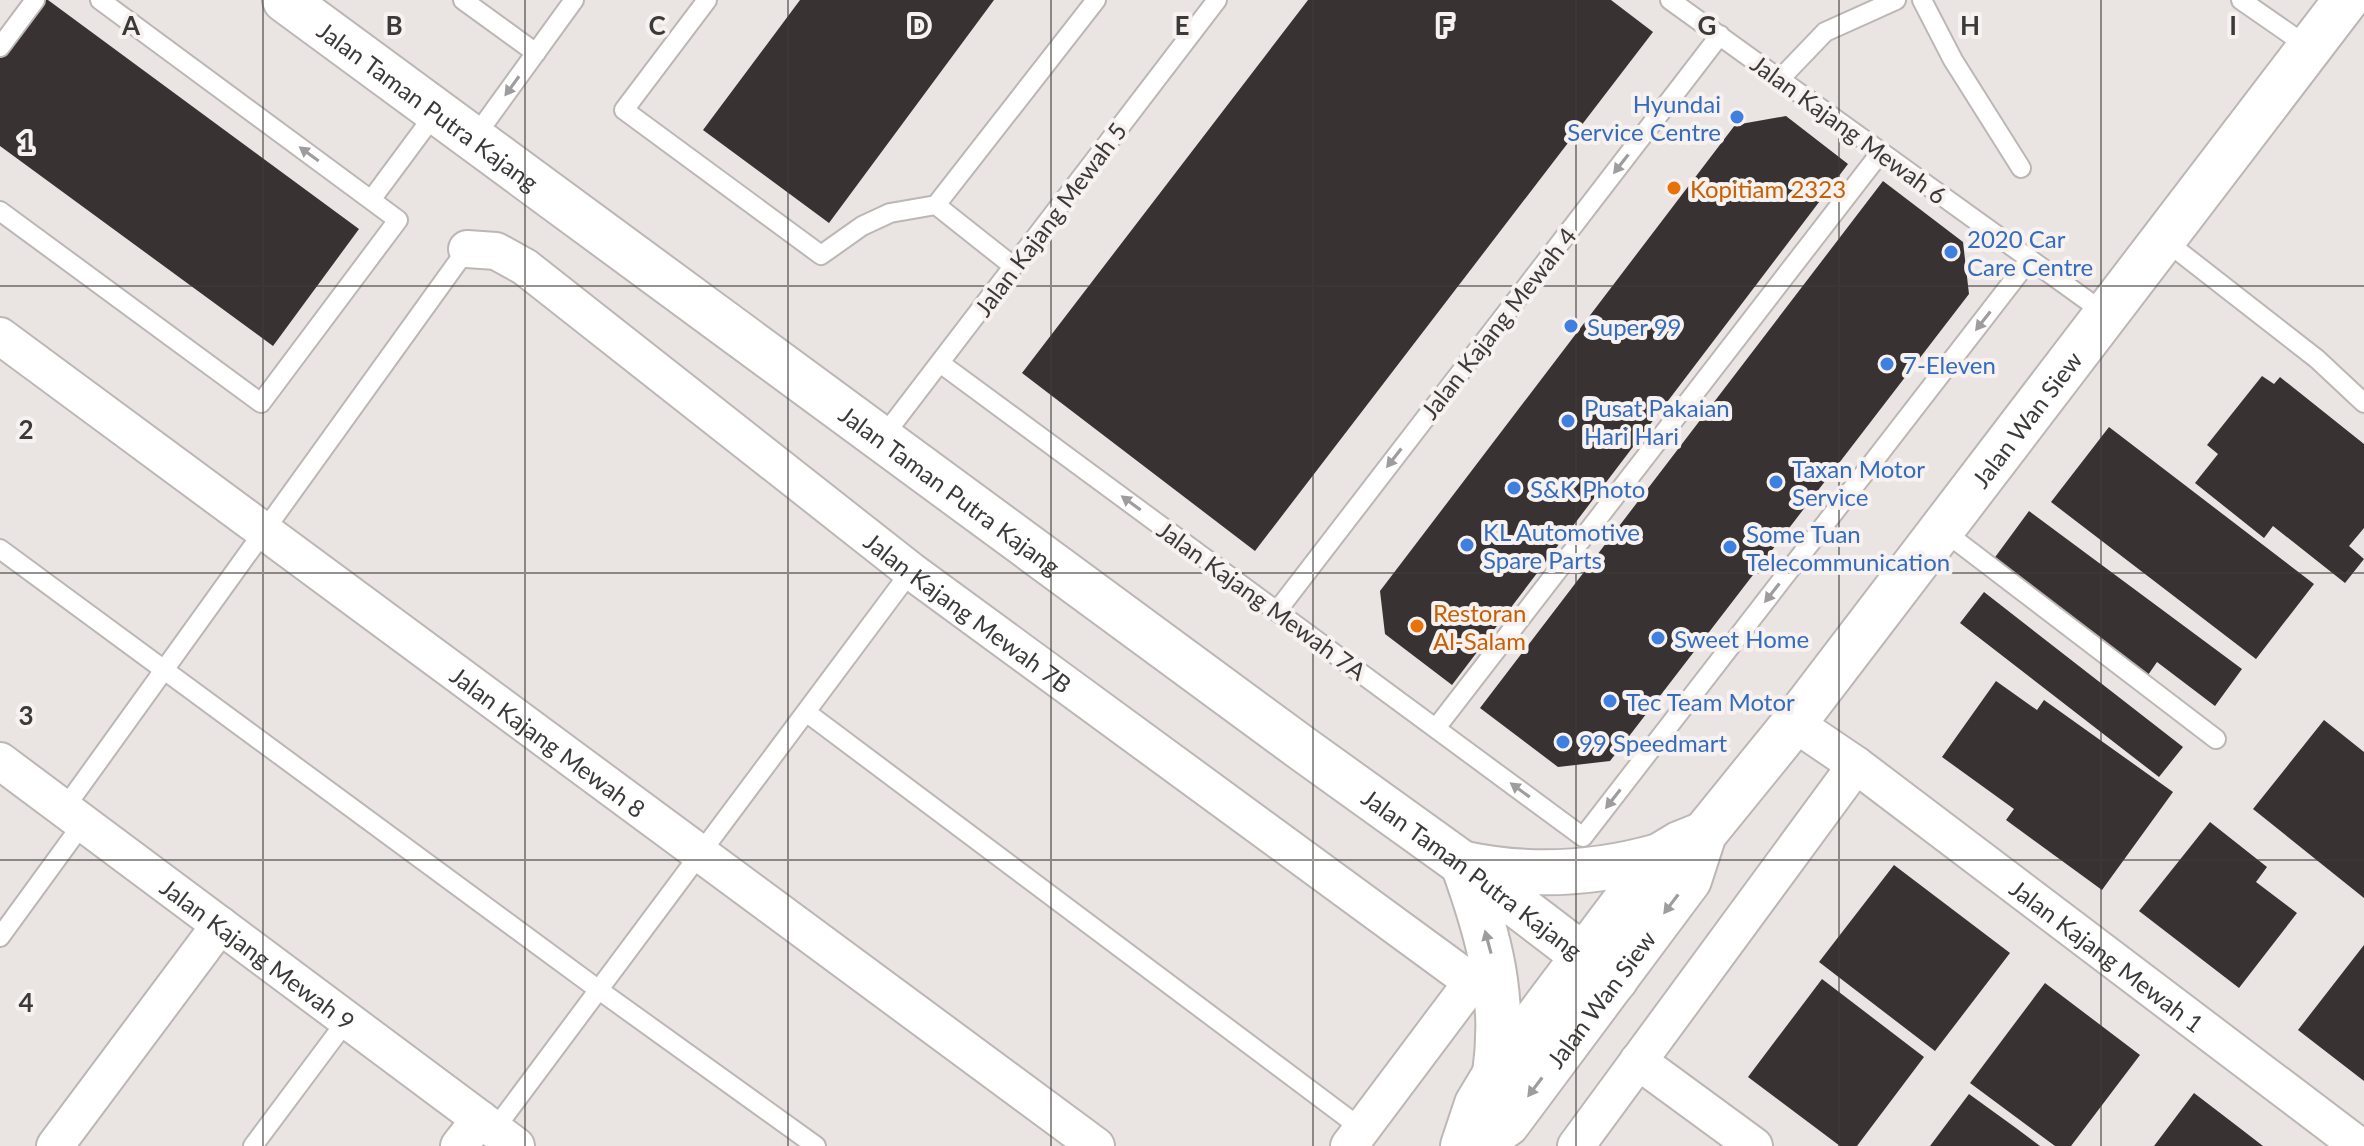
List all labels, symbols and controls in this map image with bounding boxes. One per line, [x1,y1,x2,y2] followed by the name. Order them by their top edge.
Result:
[121,9,141,41] text: A
[385,9,403,41] text: B
[648,9,666,41] text: C
[909,9,929,41] text: D
[1175,9,1189,41] text: E
[1438,9,1452,41] text: F
[1698,9,1716,41] text: G
[1960,9,1980,41] text: H
[2229,9,2237,41] text: I
[312,15,544,196] street label: Jalan Taman Putra Kajang
[1746,48,1952,210] street label: Jalan Kajang Mewah 6
[504,75,520,97] one-way arrow
[1567,89,1721,146] place label: Hyundai Service Centre
[1728,108,1746,126] marker: Hyundai Service Centre
[968,117,1132,321] street label: Jalan Kajang Mewah 5
[18,126,34,158] text: 1
[298,147,319,162] one-way arrow
[1614,154,1630,174] one-way arrow
[1690,174,1846,203] place label: Kopitiam 2323
[1665,179,1683,197] marker: Kopitiam 2323
[1414,222,1582,424] street label: Jalan Kajang Mewah 4
[1967,224,2093,281] place label: 2020 Car Care Centre
[1942,243,1960,261] marker: 2020 Car Care Centre
[1975,311,1991,331] one-way arrow
[1587,312,1682,341] place label: Super 99
[1562,317,1580,335] marker: Super 99
[1965,345,2087,493] street label: Jalan Wan Siew
[1903,350,1996,379] place label: 7-Eleven
[1878,355,1896,373] marker: 7-Eleven
[1584,393,1730,450] place label: Pusat Pakaian Hari Hari
[834,399,1066,580] street label: Jalan Taman Putra Kajang
[1559,412,1577,430] marker: Pusat Pakaian Hari Hari
[18,413,34,445] text: 2
[1386,448,1403,468] one-way arrow
[1792,454,1925,511] place label: Taxan Motor Service
[1767,473,1785,491] marker: Taxan Motor Service
[1530,474,1645,503] place label: S&K Photo
[1505,479,1523,497] marker: S&K Photo
[1120,496,1141,512] one-way arrow
[1152,515,1373,686] street label: Jalan Kajang Mewah 7A
[1483,517,1640,574] place label: KL Automotive Spare Parts
[1746,519,1950,576] place label: Some Tuan Telecommunication
[859,526,1077,698] street label: Jalan Kajang Mewah 7B
[1458,536,1476,554] marker: KL Automotive Spare Parts
[1721,538,1739,556] marker: Some Tuan Telecommunication
[1764,583,1780,603] one-way arrow
[1433,598,1526,655] place label: Restoran Al-Salam
[1408,617,1426,635] marker: Restoran Al-Salam
[1674,624,1809,653] place label: Sweet Home
[1649,629,1667,647] marker: Sweet Home
[445,660,652,823] street label: Jalan Kajang Mewah 8
[1626,687,1795,716] place label: Tec Team Motor
[1601,692,1619,710] marker: Tec Team Motor
[18,699,34,731] text: 3
[1579,728,1727,757] place label: 99 Speedmart
[1554,733,1572,751] marker: 99 Speedmart
[1357,782,1588,964] street label: Jalan Taman Putra Kajang
[1510,783,1531,799] one-way arrow
[1605,789,1621,809] one-way arrow
[155,872,361,1035] street label: Jalan Kajang Mewah 9
[2005,873,2210,1038] street label: Jalan Kajang Mewah 1
[1664,894,1680,914] one-way arrow
[1540,924,1661,1073] street label: Jalan Wan Siew
[1481,929,1493,954] one-way arrow
[18,986,34,1018] text: 4
[1528,1077,1544,1097] one-way arrow

